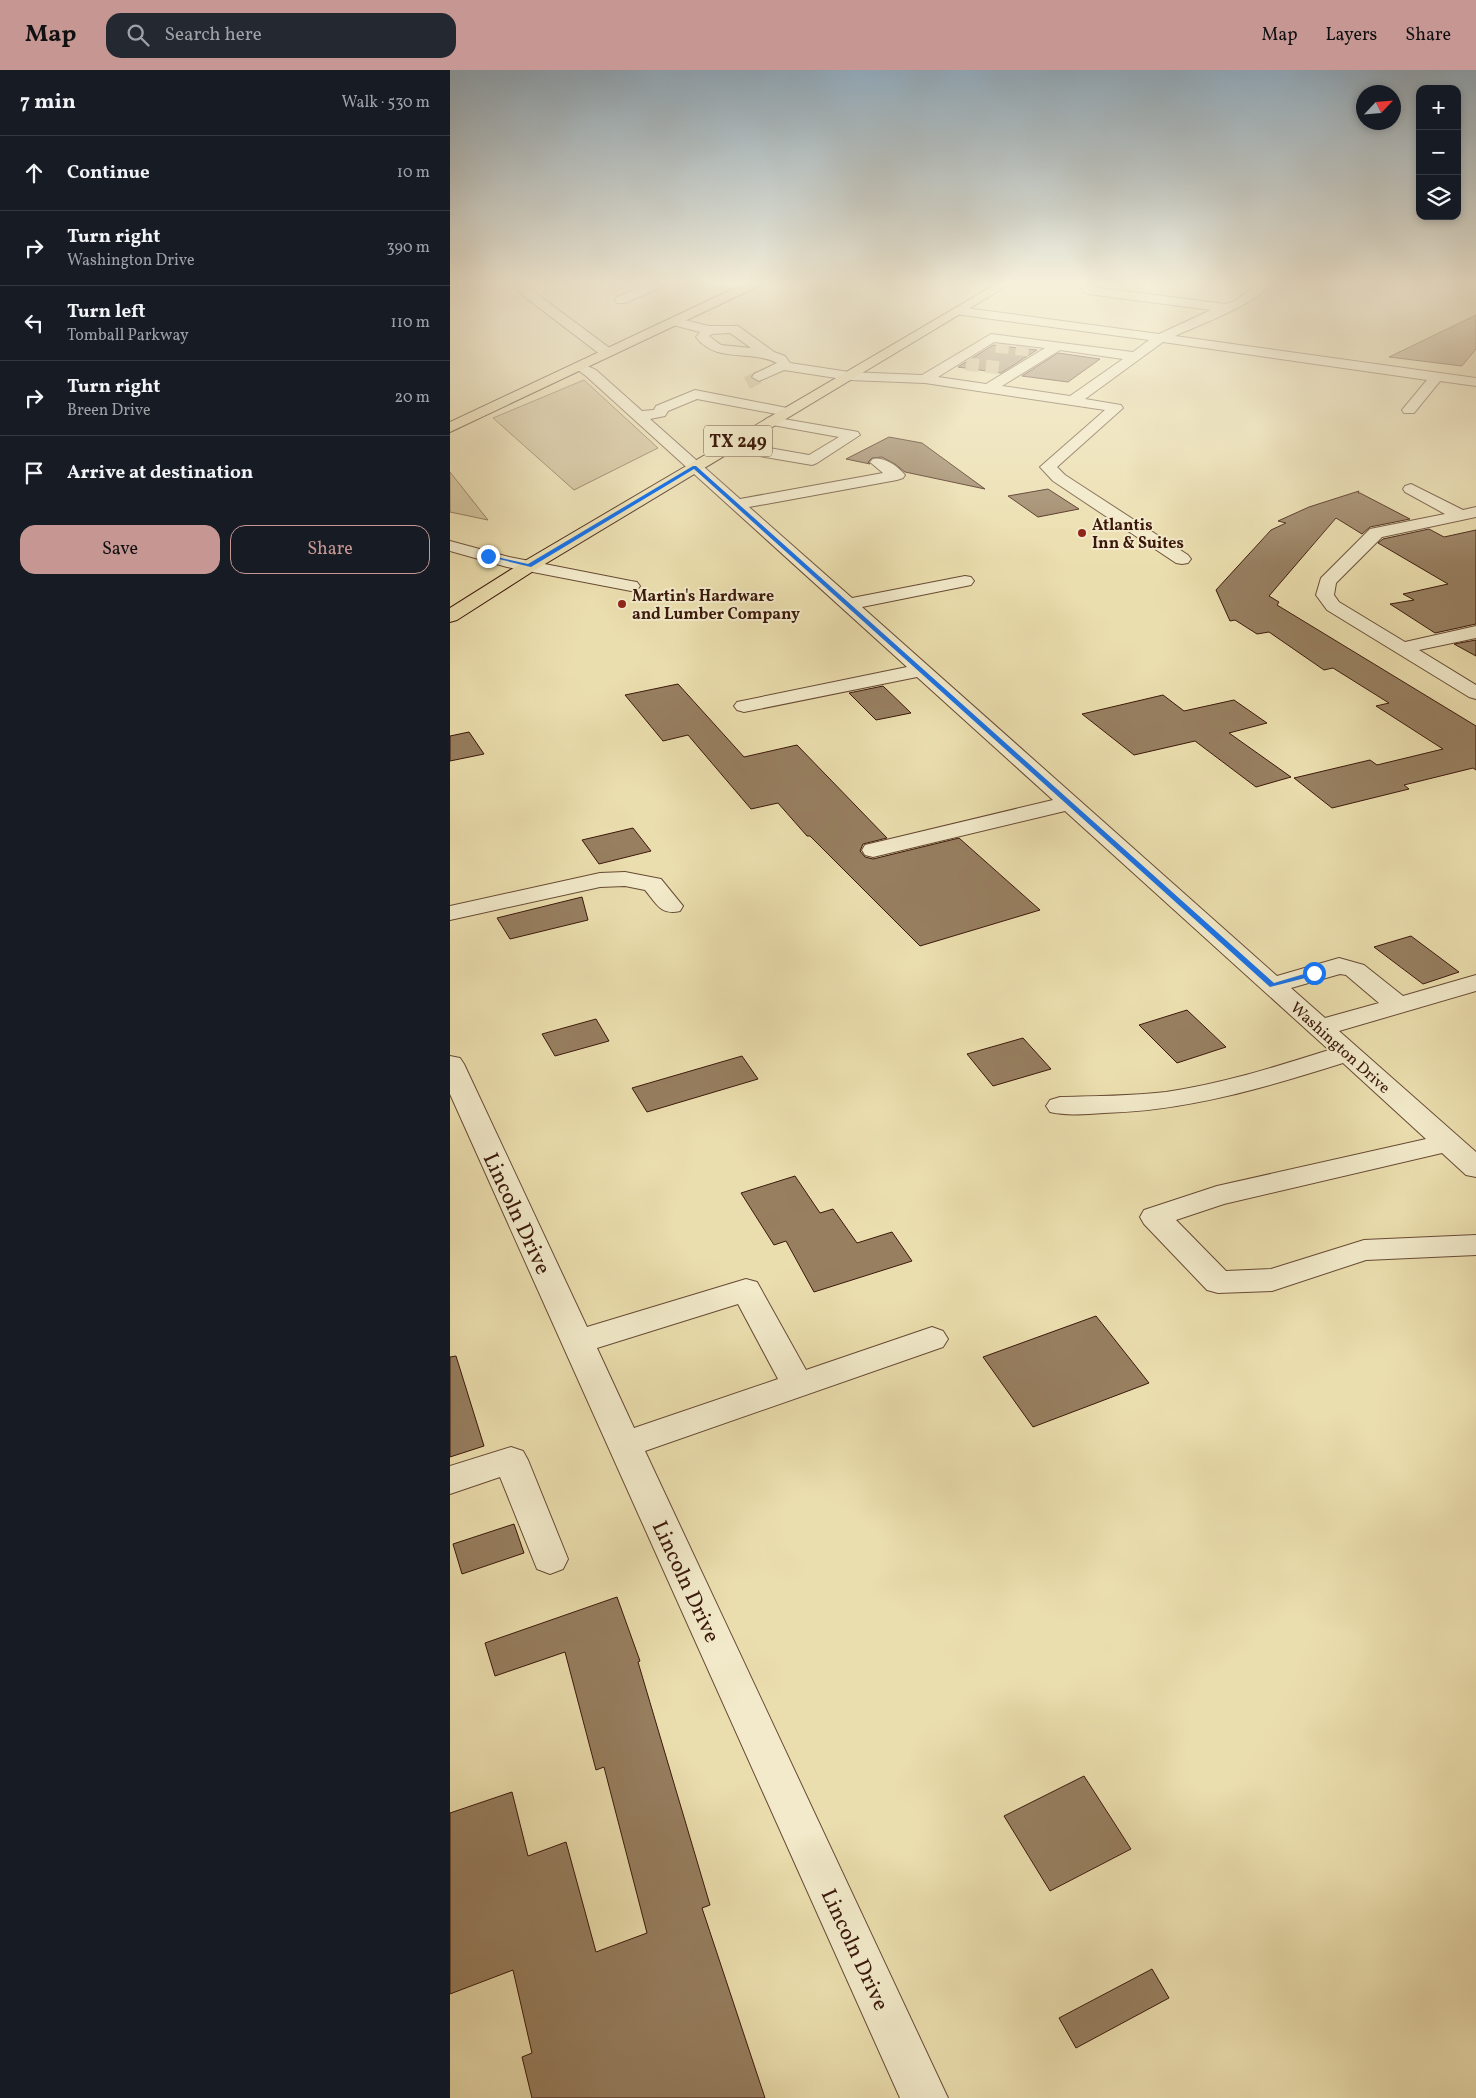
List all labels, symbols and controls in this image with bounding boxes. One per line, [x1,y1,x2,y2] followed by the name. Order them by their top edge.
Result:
[106,13,456,58] search box
[25,18,76,52] text: Map
[124,21,152,49] icon: search
[164,22,262,48] text: Search here
[1261,23,1297,48] text: Map
[1325,23,1377,48] text: Layers
[1405,23,1451,48] text: Share
[1356,85,1401,130] north arrow
[1416,85,1461,220] map controls
[1416,85,1461,130] button: +
[20,88,76,117] text: 7 min
[342,92,430,114] text: Walk · 530 m
[1416,130,1461,175] button: −
[20,159,48,187] icon: ahead
[67,160,150,186] text: Continue
[397,162,430,184] text: 10 m
[1416,175,1461,220] button: layers
[67,224,160,250] text: Turn right
[20,234,48,262] icon: right
[387,237,430,259] text: 390 m
[67,250,195,272] text: Washington Drive
[67,299,146,325] text: Turn left
[20,309,48,337] icon: left
[391,312,430,334] text: 110 m
[67,325,189,347] text: Tomball Parkway
[67,374,160,400] text: Turn right
[20,384,48,412] icon: right
[395,387,430,409] text: 20 m
[67,400,151,422] text: Breen Drive
[704,426,772,456] road number: TX 249
[20,459,48,487] icon: arrive
[67,460,253,486] text: Arrive at destination
[1092,515,1184,555] place label: Atlantis Inn & Suites
[20,525,220,574] button: Save
[230,525,430,574] button: Share
[1076,527,1088,539] marker: Atlantis Inn & Suites
[477,545,500,568] route end
[632,586,800,626] place label: Martin's Hardware and Lumber Company
[616,598,628,610] marker: Martin's Hardware and Lumber Company
[1303,962,1326,985] route start
[1285,998,1394,1099] street label: Washington Drive
[474,1148,558,1280] street label: Lincoln Drive
[643,1516,727,1648] street label: Lincoln Drive
[812,1884,896,2016] street label: Lincoln Drive

